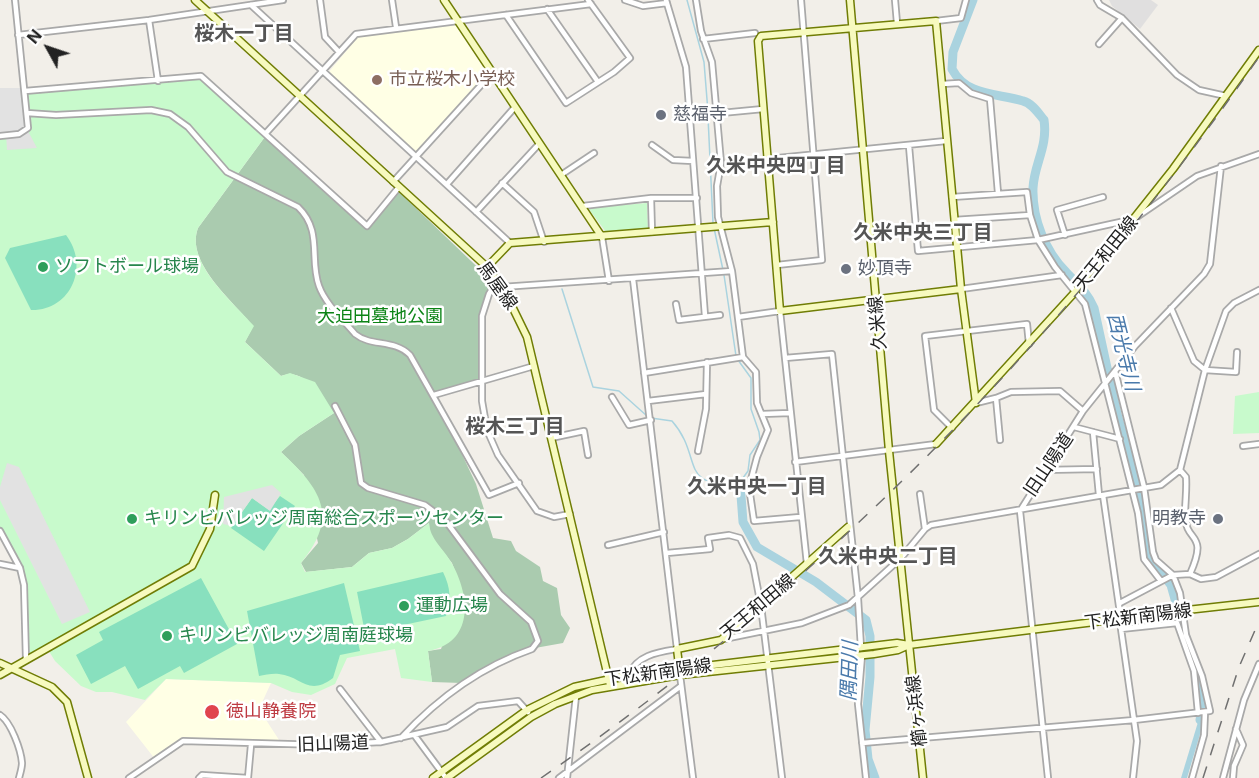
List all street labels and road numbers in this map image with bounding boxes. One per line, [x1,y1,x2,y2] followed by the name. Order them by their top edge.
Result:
[1069,212,1143,296] street label: 天王和田線
[472,258,522,314] street label: 馬屋線
[865,295,891,351] street label: 久米線
[1020,429,1078,501] street label: 旧山陽道
[717,570,799,644] street label: 天王和田線
[1083,600,1193,634] street label: 下松新南陽線
[603,655,713,691] street label: 下松新南陽線
[902,674,932,748] street label: 櫛ヶ浜線
[297,732,369,756] street label: 旧山陽道

